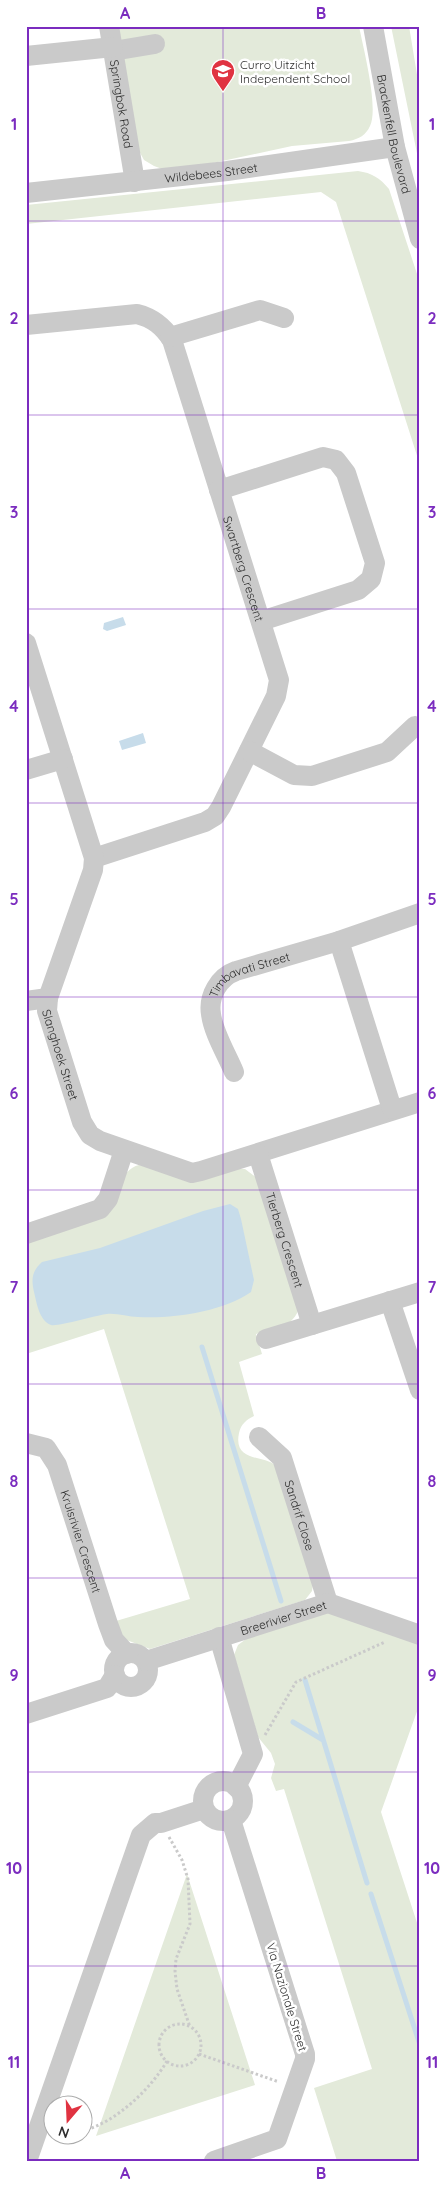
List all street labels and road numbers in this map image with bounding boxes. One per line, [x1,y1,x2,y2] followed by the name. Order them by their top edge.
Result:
[107,58,137,149] street label: Springbok Road
[374,73,415,195] street label: Brackenfell Boulevard
[164,159,258,185] street label: Wildebees Street
[220,514,268,623] street label: Swartberg Crescent
[205,948,291,999] street label: Timbavati Street
[39,1007,82,1102] street label: Slanghoek Street
[263,1190,307,1289] street label: Tierberg Crescent
[282,1478,318,1552] street label: Sandrif Close
[58,1488,105,1595] street label: Kruisrivier Crescent
[238,1597,328,1638] street label: Breerivier Street
[263,1941,311,2053] street label: Via Nazionale Street

